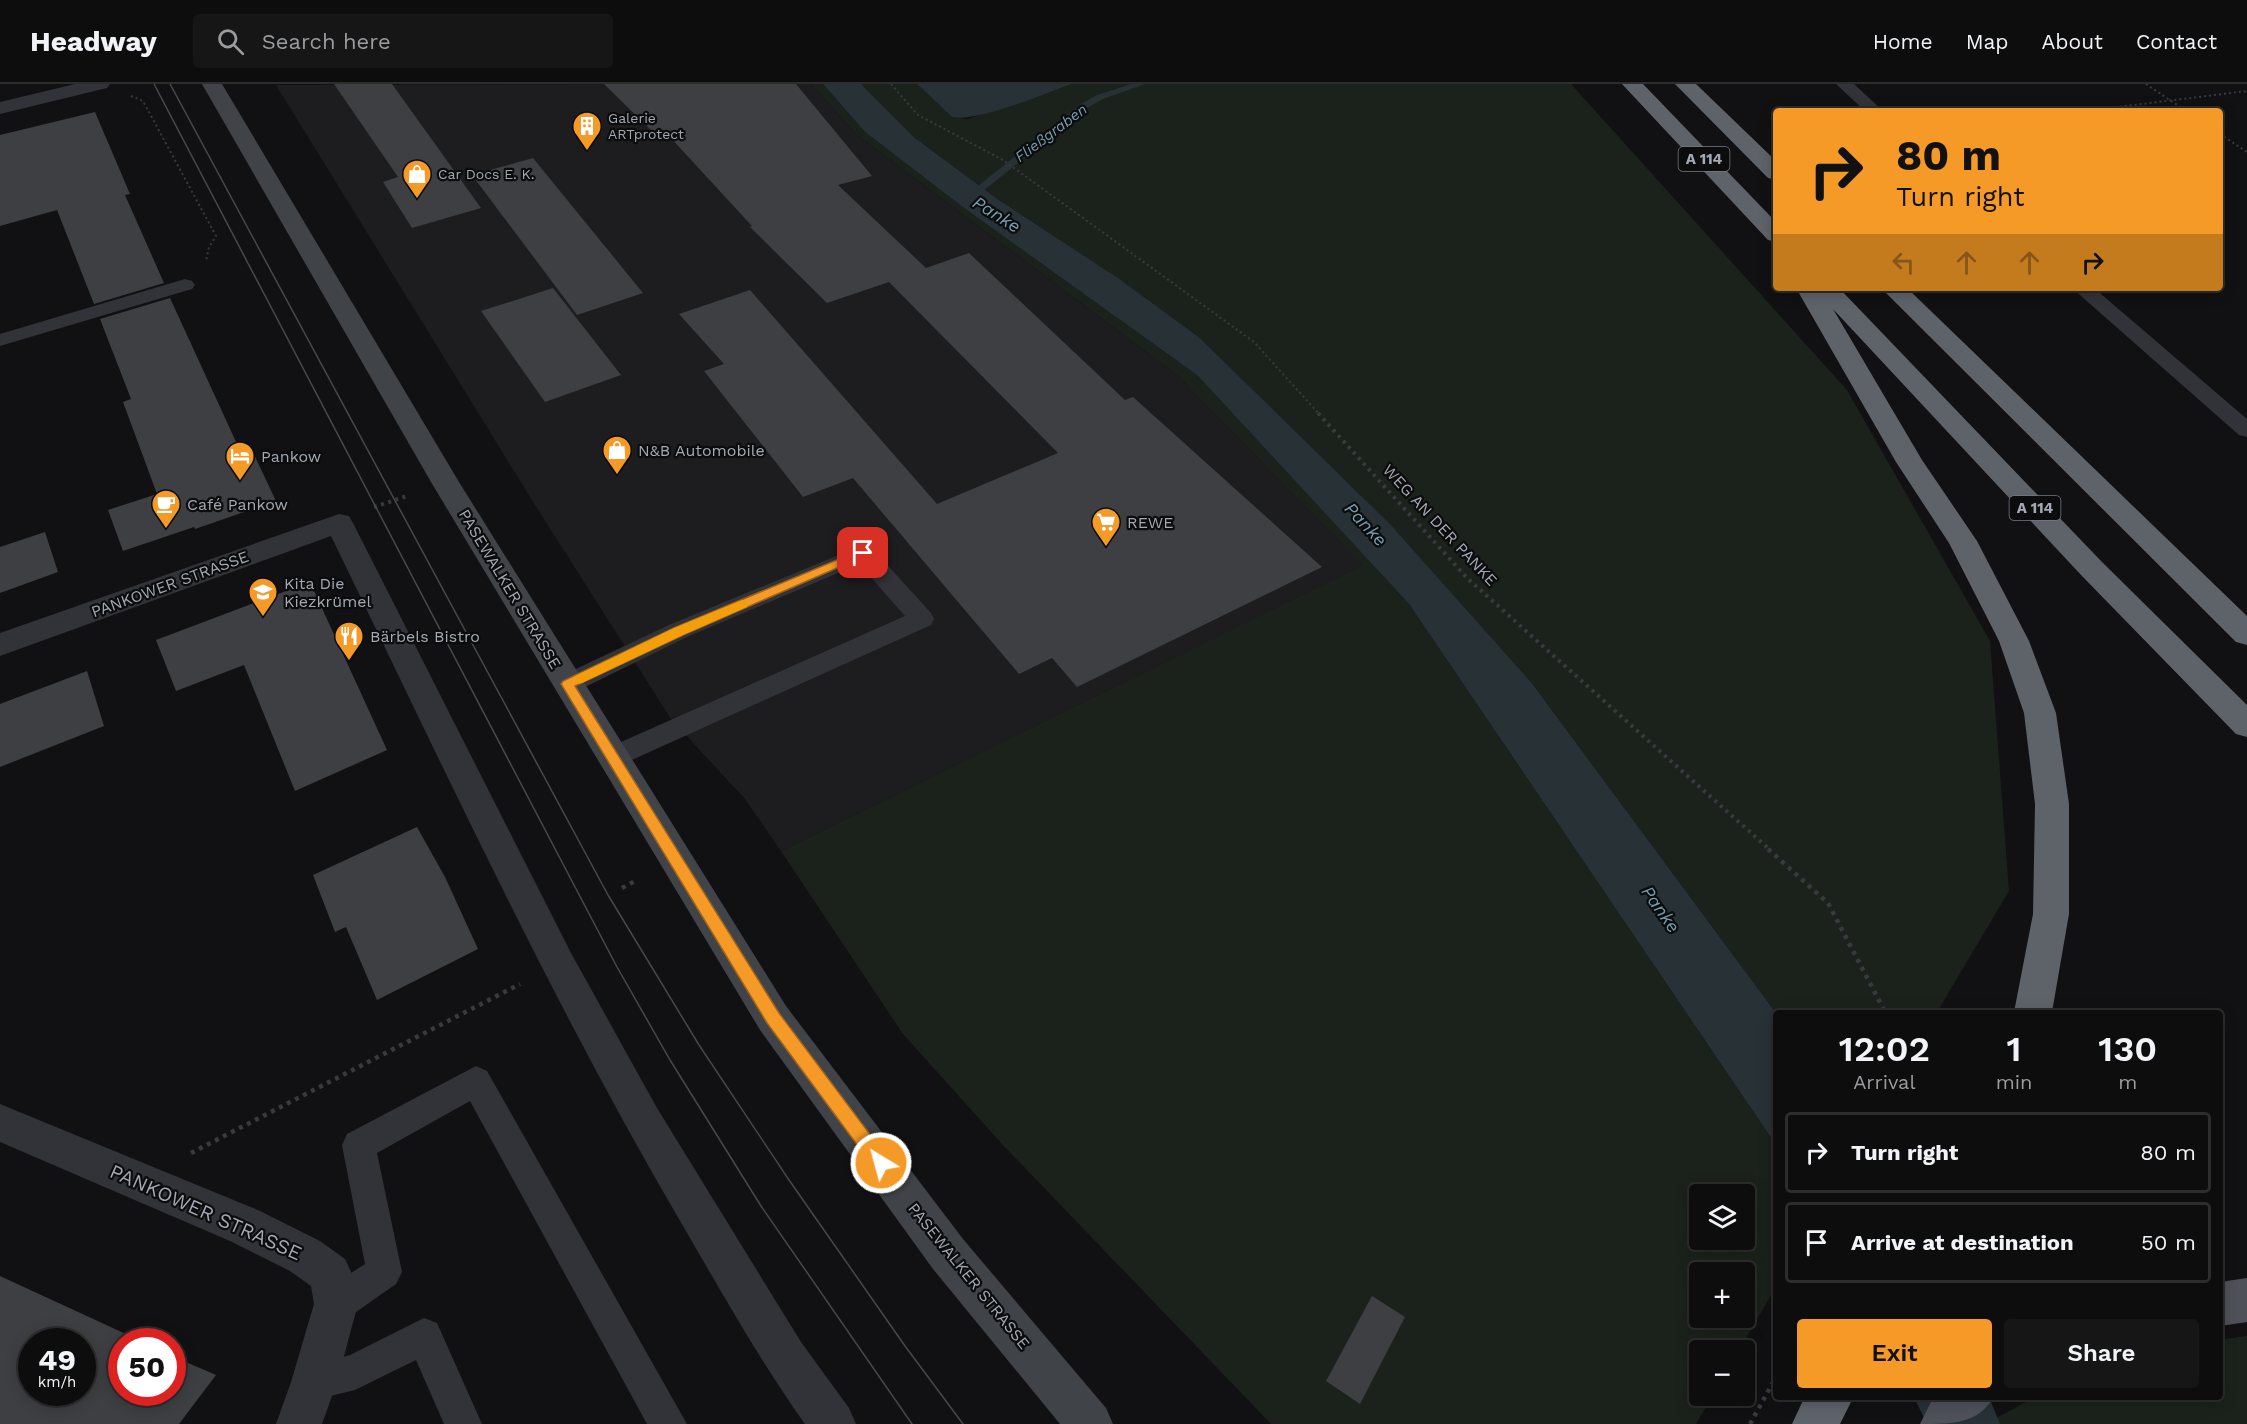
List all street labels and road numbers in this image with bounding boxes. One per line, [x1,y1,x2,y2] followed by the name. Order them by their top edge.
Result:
[1678,147,1730,171] road number: A 114
[1379,460,1501,590] street label: WEG AN DER PANKE
[2010,496,2060,520] road number: A 114
[455,506,565,672] street label: PASEWALKER STRASSE
[89,547,251,621] street label: PANKOWER STRASSE
[106,1159,306,1265] street label: PANKOWER STRASSE
[904,1199,1034,1353] street label: PASEWALKER STRASSE

